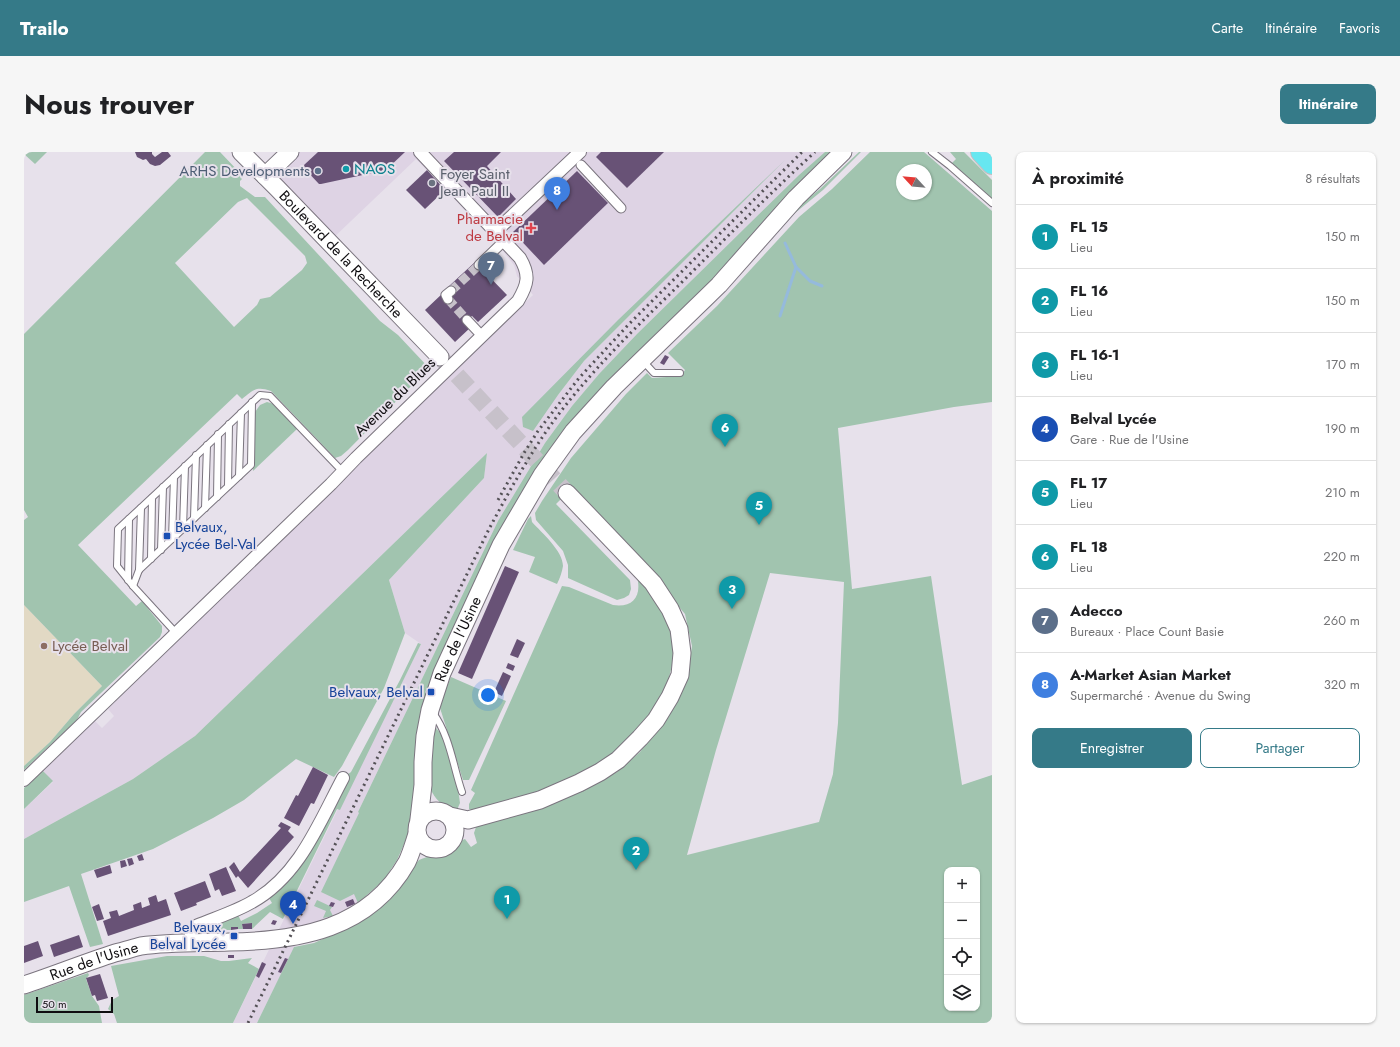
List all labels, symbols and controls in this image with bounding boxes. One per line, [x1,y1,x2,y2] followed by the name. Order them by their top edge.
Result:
[20,15,69,42] text: Trailo
[1211,18,1243,38] text: Carte
[1265,18,1317,38] text: Itinéraire
[1339,18,1380,38] text: Favoris
[24,84,195,125] text: Nous trouver
[1280,84,1376,124] button: Itinéraire
[354,158,395,180] place label: NAOS
[179,160,310,182] place label: ARHS Developments
[438,163,510,202] place label: Foyer Saint Jean Paul II
[341,164,351,174] marker: NAOS
[896,164,932,200] north arrow
[313,166,323,176] marker: ARHS Developments
[1032,166,1124,190] text: À proximité
[1305,169,1360,188] text: 8 résultats
[544,177,570,210] pin: 8
[427,178,437,188] marker: Foyer Saint Jean Paul II
[274,185,408,323] street label: Boulevard de la Recherche
[457,208,523,247] place label: Pharmacie de Belval
[1070,216,1108,238] text: FL 15
[526,223,536,233] marker: Pharmacie de Belval
[1042,227,1048,246] text: 1
[1325,227,1360,246] text: 150 m
[1070,238,1093,257] text: Lieu
[478,252,504,285] pin: 7
[1070,280,1108,302] text: FL 16
[1041,291,1049,310] text: 2
[1325,291,1360,310] text: 150 m
[1070,302,1093,321] text: Lieu
[1070,344,1119,366] text: FL 16-1
[349,352,441,442] street label: Avenue du Blues
[1041,355,1049,374] text: 3
[1325,355,1360,374] text: 170 m
[1070,366,1093,385] text: Lieu
[1070,408,1157,430] text: Belval Lycée
[712,414,738,447] pin: 6
[1040,419,1050,438] text: 4
[1325,419,1360,438] text: 190 m
[1070,430,1189,449] text: Gare · Rue de l'Usine
[1070,472,1107,494] text: FL 17
[1041,483,1049,502] text: 5
[1325,483,1360,502] text: 210 m
[746,492,772,525] pin: 5
[1070,494,1093,513] text: Lieu
[175,516,256,555] place label: Belvaux, Lycée Bel-Val
[162,531,172,541] marker: Belvaux, Lycée Bel-Val
[1070,536,1108,558] text: FL 18
[1041,547,1049,566] text: 6
[1323,547,1360,566] text: 220 m
[1070,558,1093,577] text: Lieu
[719,576,745,609] pin: 3
[429,592,487,685] street label: Rue de l'Usine
[1070,600,1123,622] text: Adecco
[1041,611,1049,630] text: 7
[1323,611,1360,630] text: 260 m
[1070,622,1224,641] text: Bureaux · Place Count Basie
[52,635,128,657] place label: Lycée Belval
[39,641,49,651] marker: Lycée Belval
[1070,664,1231,686] text: A-Market Asian Market
[1041,675,1049,694] text: 8
[1324,675,1360,694] text: 320 m
[329,681,423,703] place label: Belvaux, Belval
[478,685,498,705] your location
[1070,686,1251,705] text: Supermarché · Avenue du Swing
[426,687,436,697] marker: Belvaux, Belval
[1032,728,1192,768] button: Enregistrer
[1200,728,1360,768] button: Partager
[623,837,649,870] pin: 2
[944,867,980,1011] map controls
[944,867,980,903] button: +
[494,886,520,919] pin: 1
[280,891,306,924] pin: 4
[944,903,980,939] button: −
[150,916,226,955] place label: Belvaux, Belval Lycée
[229,931,239,941] marker: Belvaux, Belval Lycée
[47,936,141,986] street label: Rue de l'Usine
[944,939,980,975] button: locate
[944,975,980,1011] button: layers
[36,995,113,1014] scale bar
[42,996,67,1012] text: 50 m

